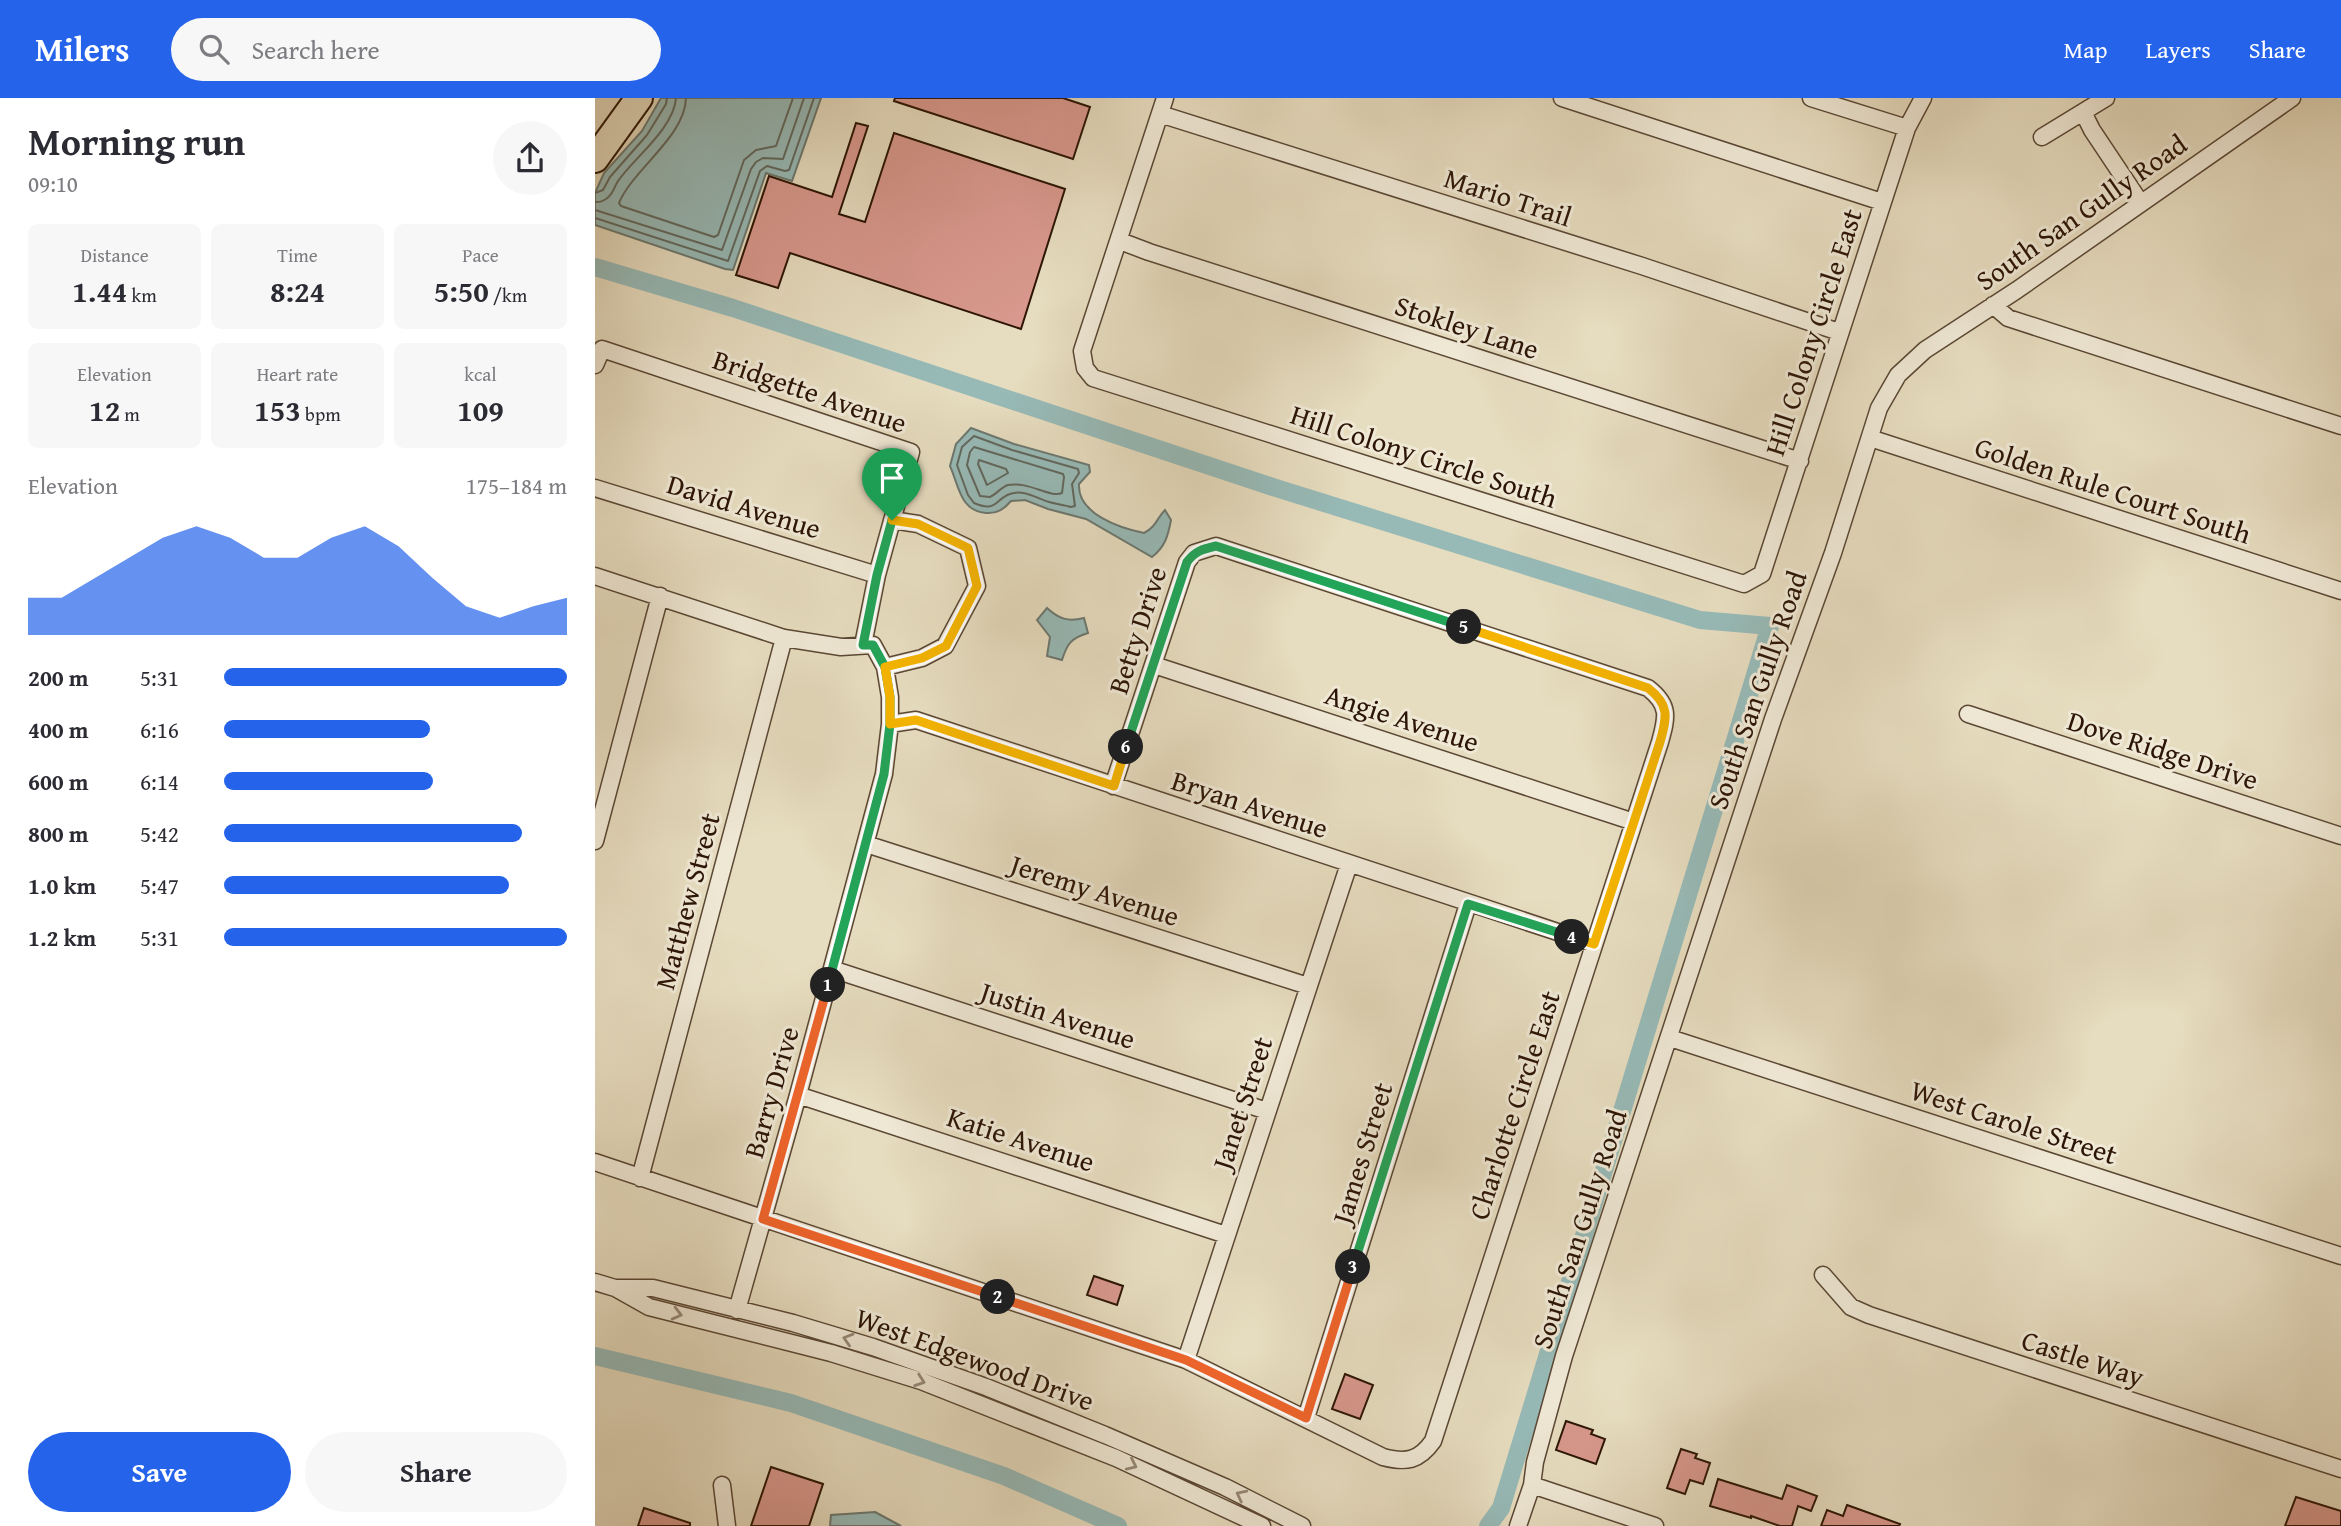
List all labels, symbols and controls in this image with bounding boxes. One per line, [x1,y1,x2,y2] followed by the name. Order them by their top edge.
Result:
[171,18,661,81] search box
[35,25,129,73] text: Milers
[195,30,233,68] icon: search
[251,30,380,69] text: Search here
[2064,32,2107,67] text: Map
[2145,32,2211,67] text: Layers
[2249,32,2306,67] text: Share
[28,113,245,169] text: Morning run
[493,121,567,195] button: share
[1967,123,2195,300] street label: South San Gully Road
[1439,157,1577,236] street label: Mario Trail
[28,167,78,200] text: 09:10
[1753,203,1872,461] street label: Hill Colony Circle East
[80,241,149,269] text: Distance
[277,241,318,269] text: Time
[462,241,499,269] text: Pace
[72,269,127,313] text: 1.44
[270,269,325,313] text: 8:24
[434,269,489,313] text: 5:50
[127,281,157,309] text: km
[489,281,527,309] text: /km
[1390,284,1544,369] street label: Stokley Lane
[708,338,913,443] street label: Bridgette Avenue
[77,360,152,388] text: Elevation
[257,360,338,388] text: Heart rate
[464,360,497,388] text: kcal
[89,388,120,432] text: 12
[254,388,301,432] text: 153
[457,388,504,432] text: 109
[1286,393,1563,518] street label: Hill Colony Circle South
[120,400,140,428] text: m
[301,400,341,428] text: bpm
[1970,426,2257,554] street label: Golden Rule Court South
[862,448,922,520] pin
[873,459,911,497] icon: arrive
[662,463,826,548] street label: David Avenue
[28,469,118,502] text: Elevation
[466,469,567,502] text: 175–184 m
[1097,561,1176,699] street label: Betty Drive
[1696,565,1817,815] street label: South San Gully Road
[1447,610,1481,644] pin: 5
[1459,612,1468,640] text: 5
[28,661,89,694] text: 200 m
[140,661,179,694] text: 5:31
[1320,673,1484,762] street label: Angie Avenue
[2063,699,2264,800] street label: Dove Ridge Drive
[28,713,89,746] text: 400 m
[140,713,179,746] text: 6:16
[1109,730,1143,764] pin: 6
[1121,732,1130,760] text: 6
[1167,759,1334,848] street label: Bryan Avenue
[28,765,89,798] text: 600 m
[140,765,179,798] text: 6:14
[643,808,730,994] street label: Matthew Street
[28,817,89,850] text: 800 m
[140,817,179,850] text: 5:42
[1003,842,1185,936] street label: Jeremy Avenue
[28,869,96,902] text: 1.0 km
[140,869,179,902] text: 5:47
[1555,920,1590,954] pin: 4
[28,921,96,954] text: 1.2 km
[140,921,179,954] text: 5:31
[1567,922,1576,950] text: 4
[811,968,845,1002] pin: 1
[973,969,1141,1059] street label: Justin Avenue
[823,970,832,998] text: 1
[1457,985,1570,1225] street label: Charlotte Circle East
[732,1021,809,1162] street label: Barry Drive
[1200,1031,1282,1178] street label: Janet Street
[1906,1069,2123,1174] street label: West Carole Street
[1320,1077,1403,1232] street label: James Street
[942,1095,1100,1182] street label: Katie Avenue
[1520,1104,1637,1354] street label: South San Gully Road
[1335,1250,1371,1284] pin: 3
[1348,1252,1357,1280] text: 3
[981,1280,1015,1314] pin: 2
[993,1282,1002,1310] text: 2
[850,1296,1100,1421] street label: West Edgewood Drive
[671,1306,683,1320] one-way arrow
[2017,1318,2150,1397] street label: Castle Way
[842,1333,854,1348] one-way arrow
[914,1373,926,1387] one-way arrow
[28,1432,291,1512] button: Save
[305,1432,567,1512] button: Share
[1125,1457,1137,1471] one-way arrow
[1236,1490,1248,1504] one-way arrow

